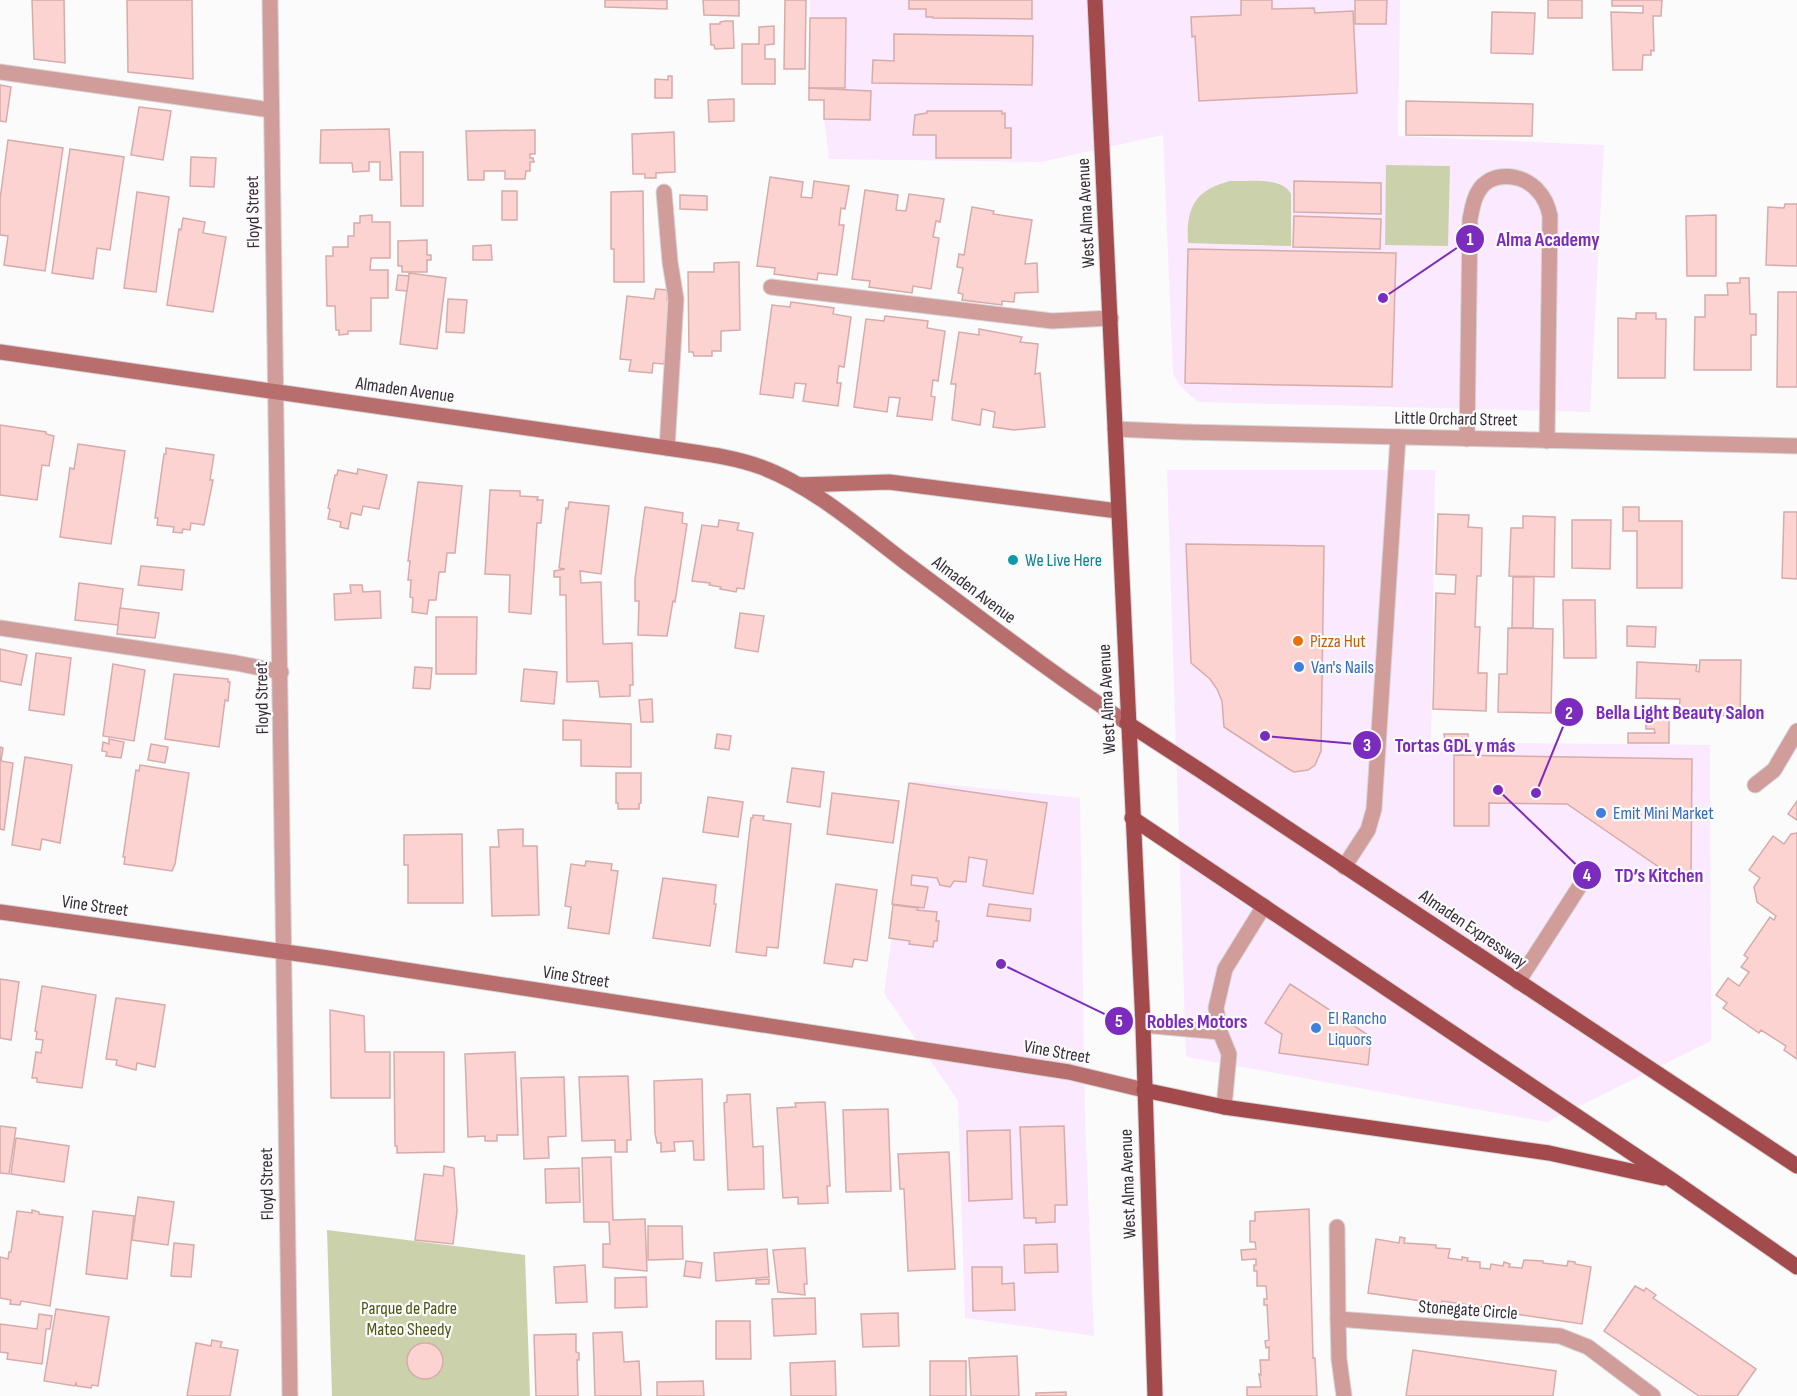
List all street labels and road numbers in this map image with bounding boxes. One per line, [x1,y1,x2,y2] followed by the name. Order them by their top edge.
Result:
[1073,157,1099,269] street label: West Alma Avenue
[242,175,264,249] street label: Floyd Street
[353,373,456,407] street label: Almaden Avenue
[1394,407,1518,431] street label: Little Orchard Street
[927,551,1020,628] street label: Almaden Avenue
[1094,643,1120,755] street label: West Alma Avenue
[251,661,273,735] street label: Floyd Street
[1414,885,1531,973] street label: Almaden Expressway
[60,891,130,921] street label: Vine Street
[541,961,611,993] street label: Vine Street
[1022,1036,1092,1068] street label: Vine Street
[1116,1129,1140,1239] street label: West Alma Avenue
[256,1147,278,1221] street label: Floyd Street
[1418,1296,1518,1324] street label: Stonegate Circle

